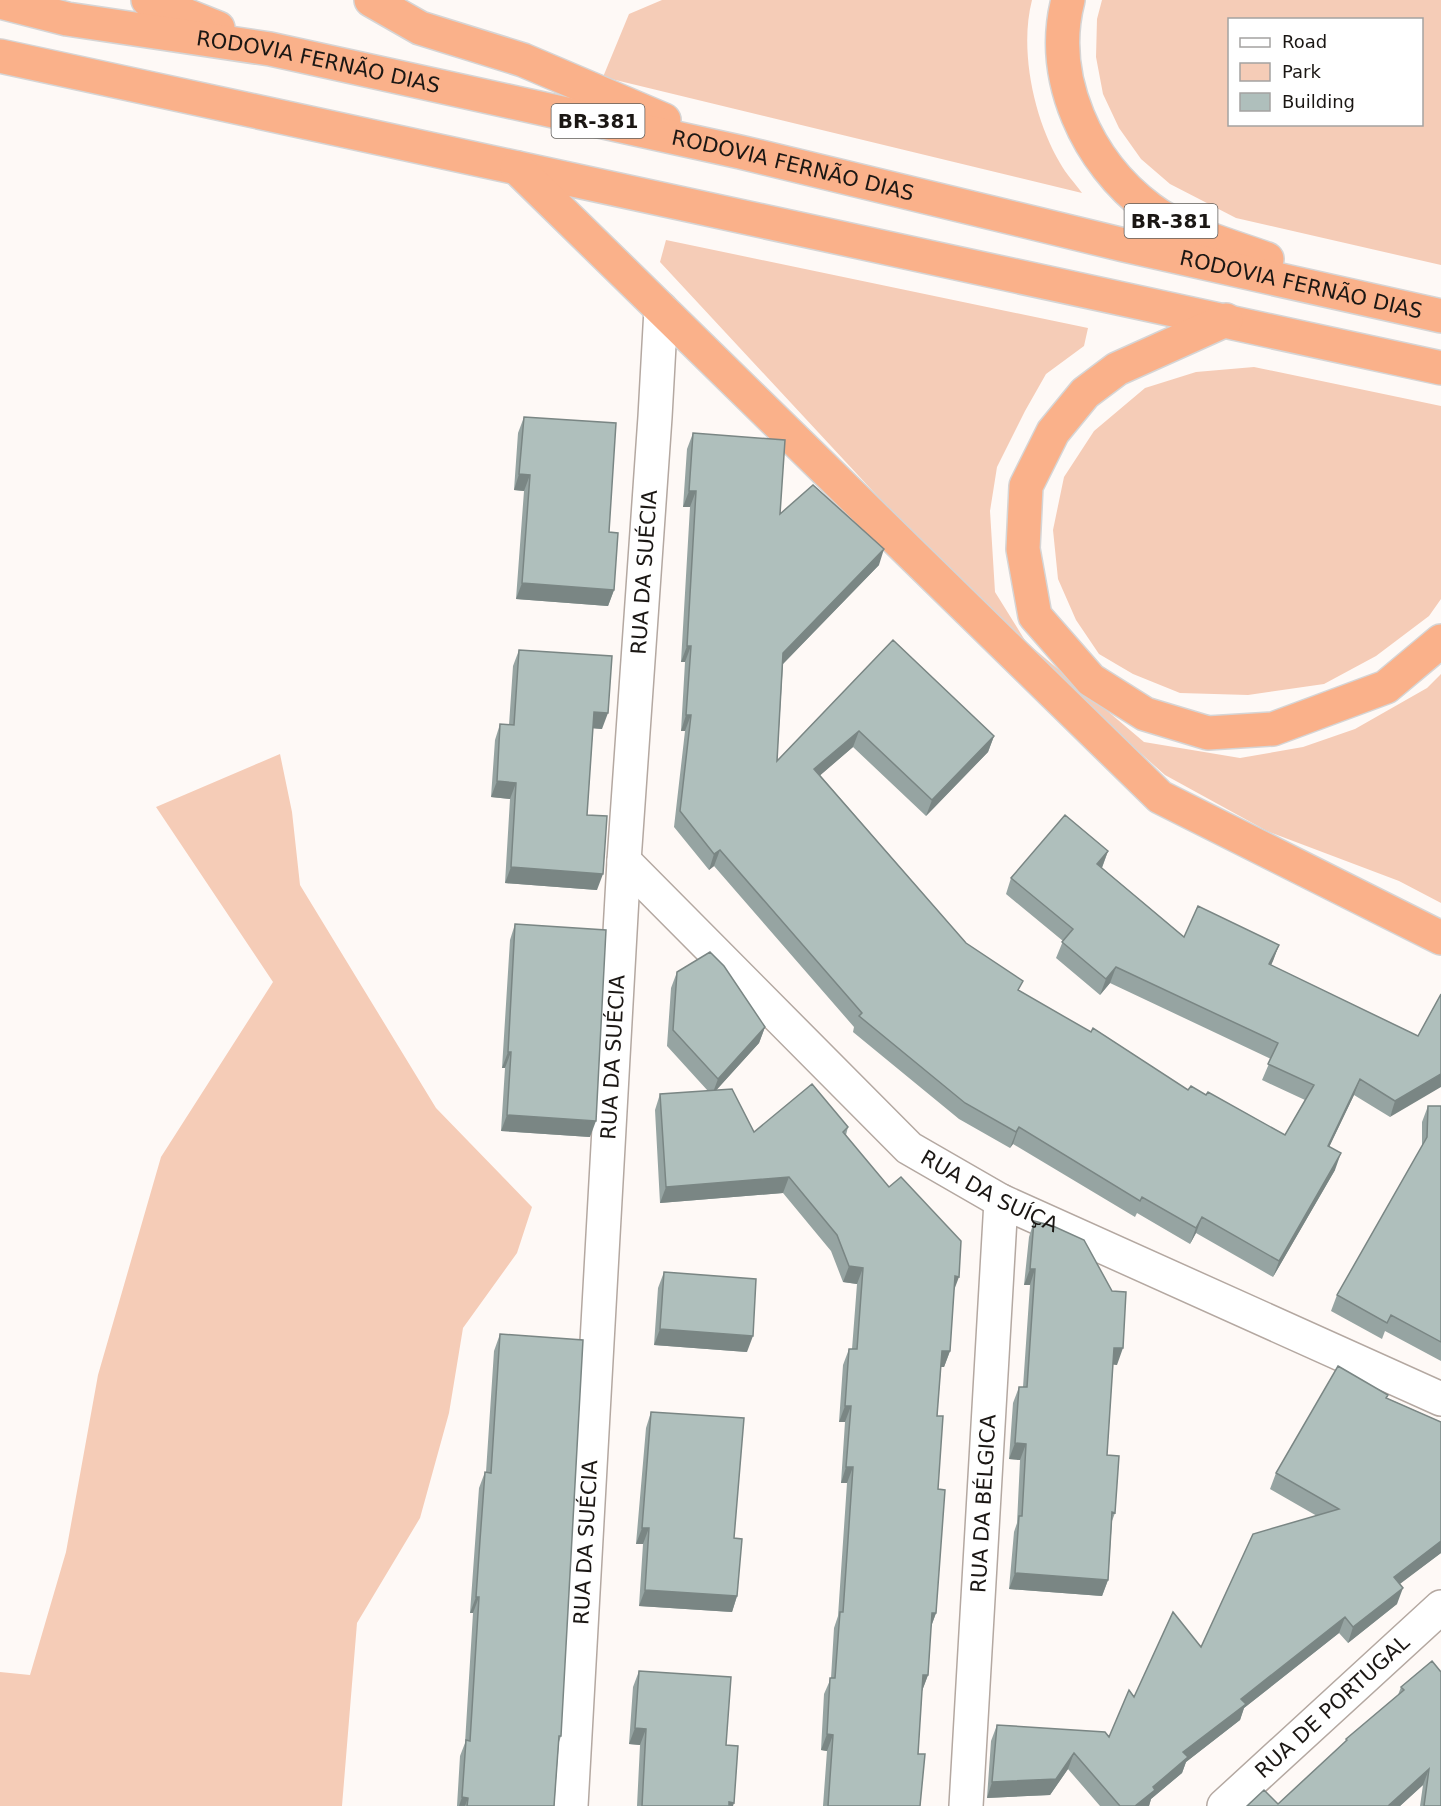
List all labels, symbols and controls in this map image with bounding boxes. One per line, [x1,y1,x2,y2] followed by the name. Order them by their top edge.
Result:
[1228,18,1423,126] legend
[195,26,442,98] street label: RODOVIA FERNÃO DIAS
[1282,31,1327,52] text: Road
[1282,61,1321,82] text: Park
[1282,91,1355,112] text: Building
[552,104,644,138] road number: BR-381
[670,125,916,206] street label: RODOVIA FERNÃO DIAS
[1124,204,1218,238] road number: BR-381
[1177,246,1425,323] street label: RODOVIA FERNÃO DIAS
[626,488,662,655] street label: RUA DA SUÉCIA
[596,973,630,1140] street label: RUA DA SUÉCIA
[917,1145,1062,1237] street label: RUA DA SUÍÇA
[966,1413,1001,1593] street label: RUA DA BÉLGICA
[569,1459,602,1626] street label: RUA DA SUÉCIA
[1251,1630,1414,1783] street label: RUA DE PORTUGAL

